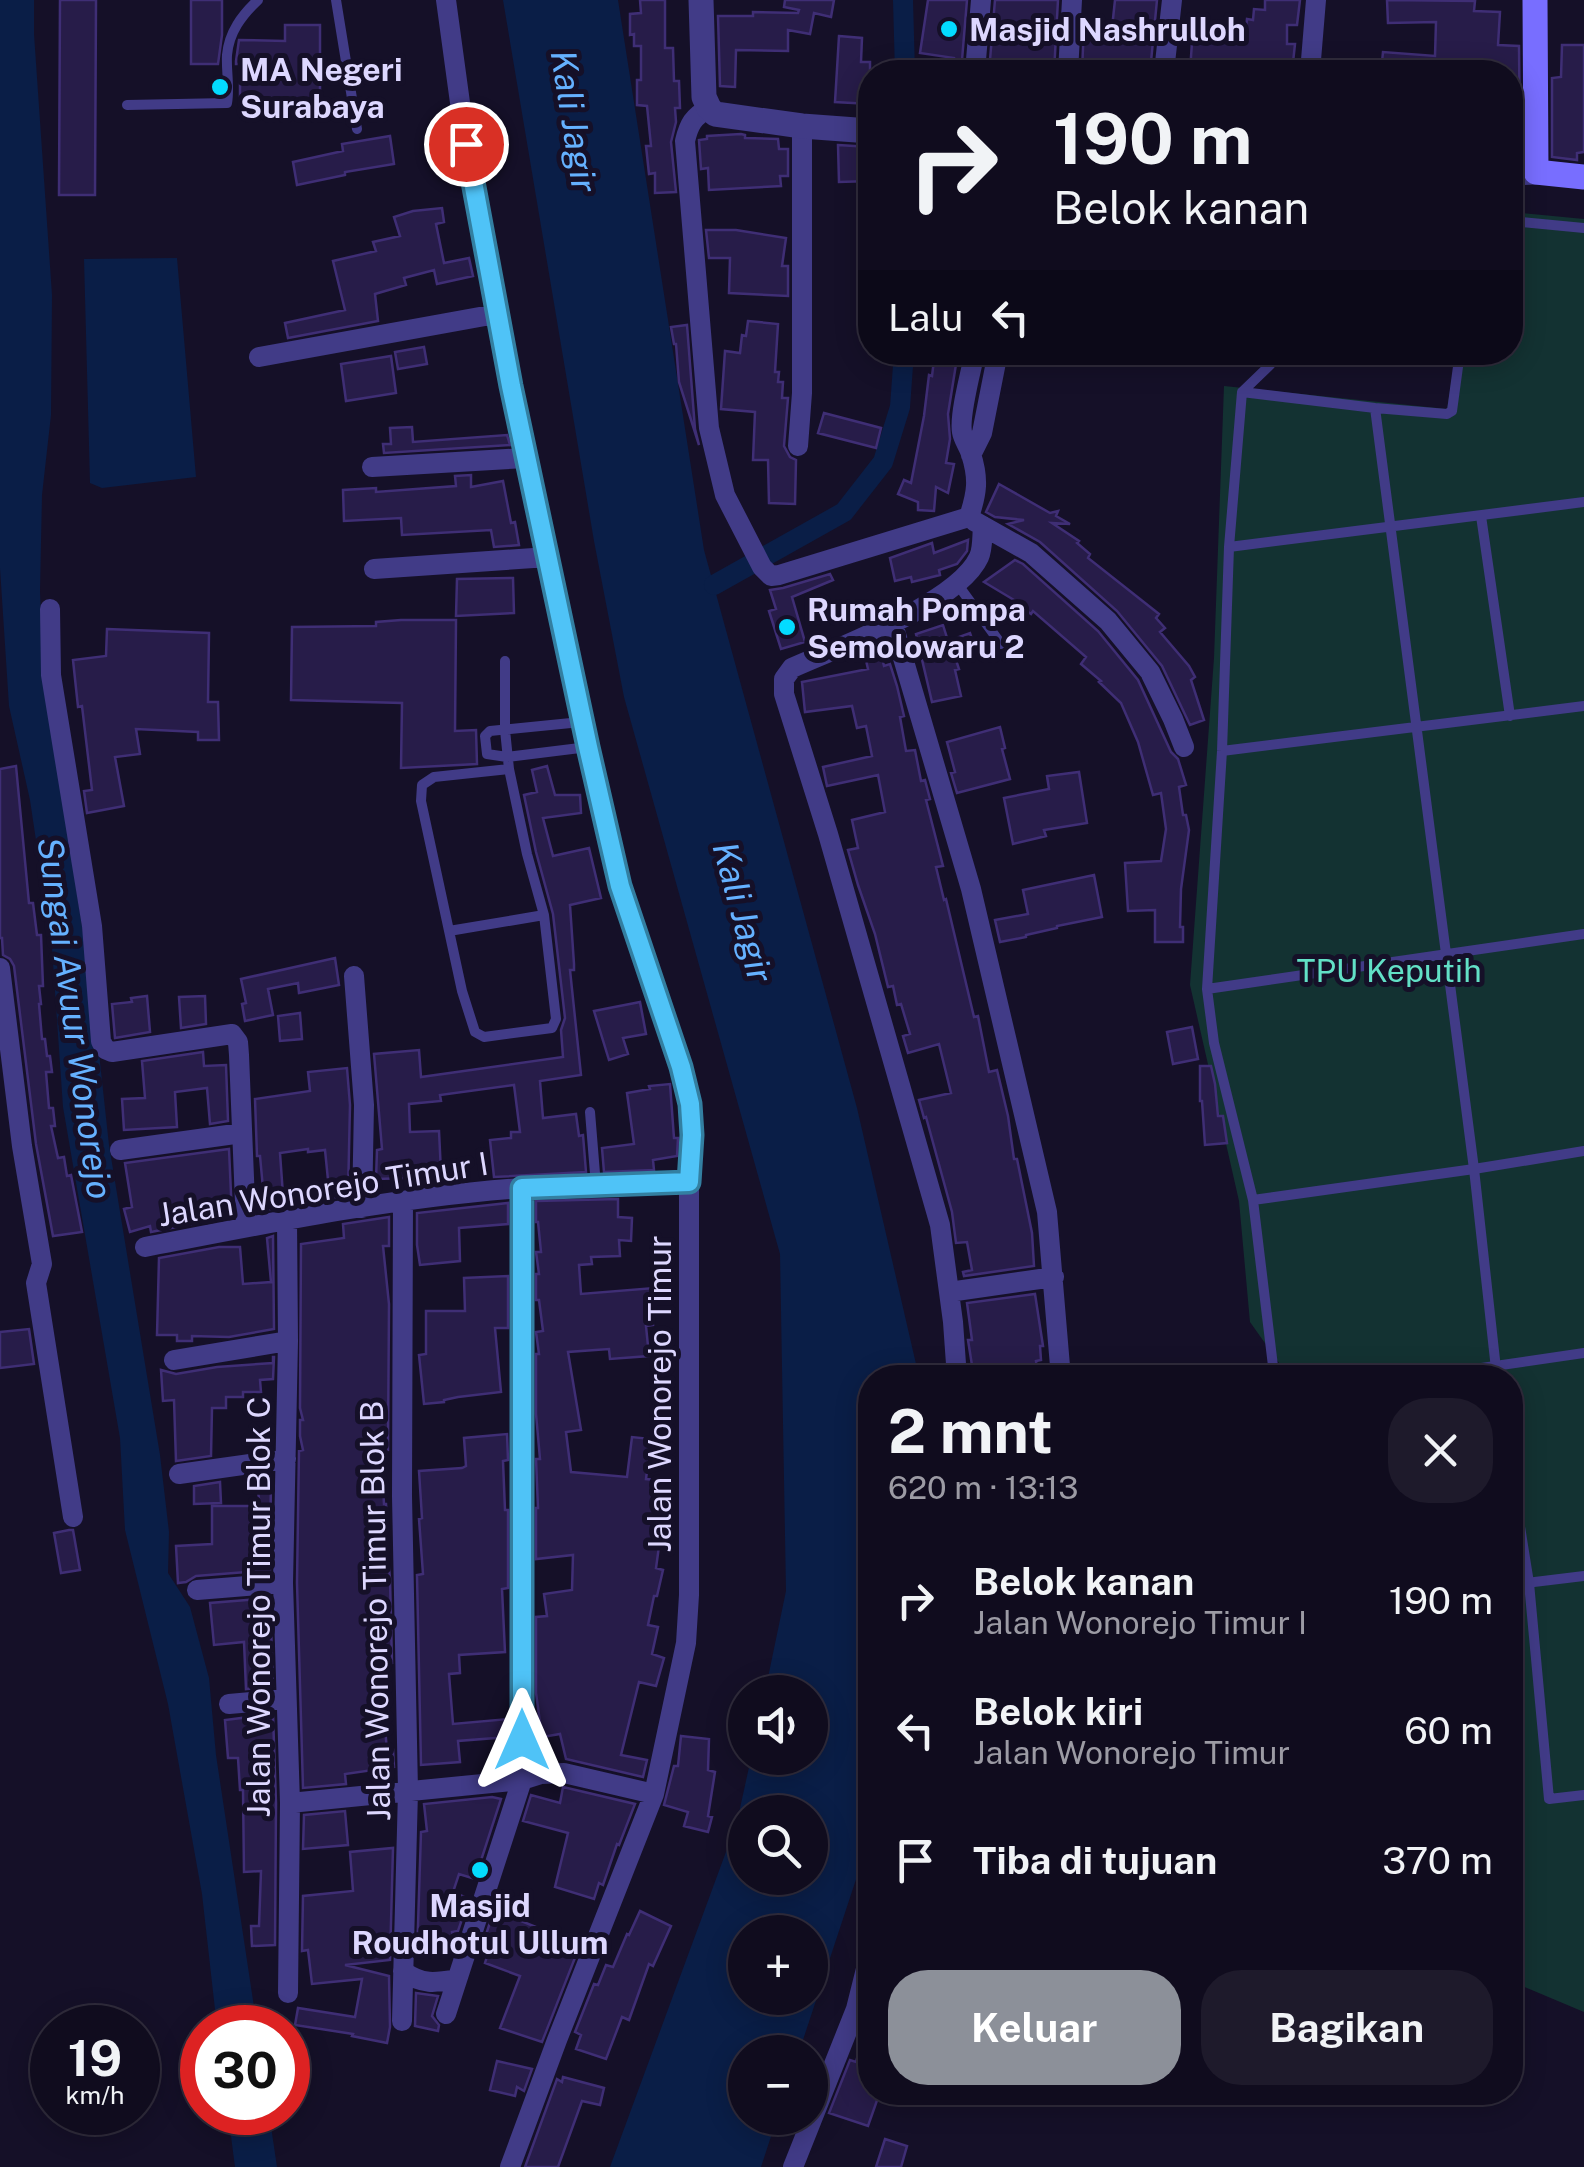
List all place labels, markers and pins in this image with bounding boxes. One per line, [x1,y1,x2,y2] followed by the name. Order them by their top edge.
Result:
[969,11,1246,48] place label: Masjid Nashrulloh
[938,18,960,40] marker: Masjid Nashrulloh
[240,51,403,125] place label: MA Negeri Surabaya
[209,76,231,98] marker: MA Negeri Surabaya
[424,102,509,187] pin
[807,591,1026,665] place label: Rumah Pompa Semolowaru 2
[776,616,798,638] marker: Rumah Pompa Semolowaru 2
[469,1859,491,1881] marker: Masjid Roudhotul Ullum
[352,1887,608,1961] place label: Masjid Roudhotul Ullum

